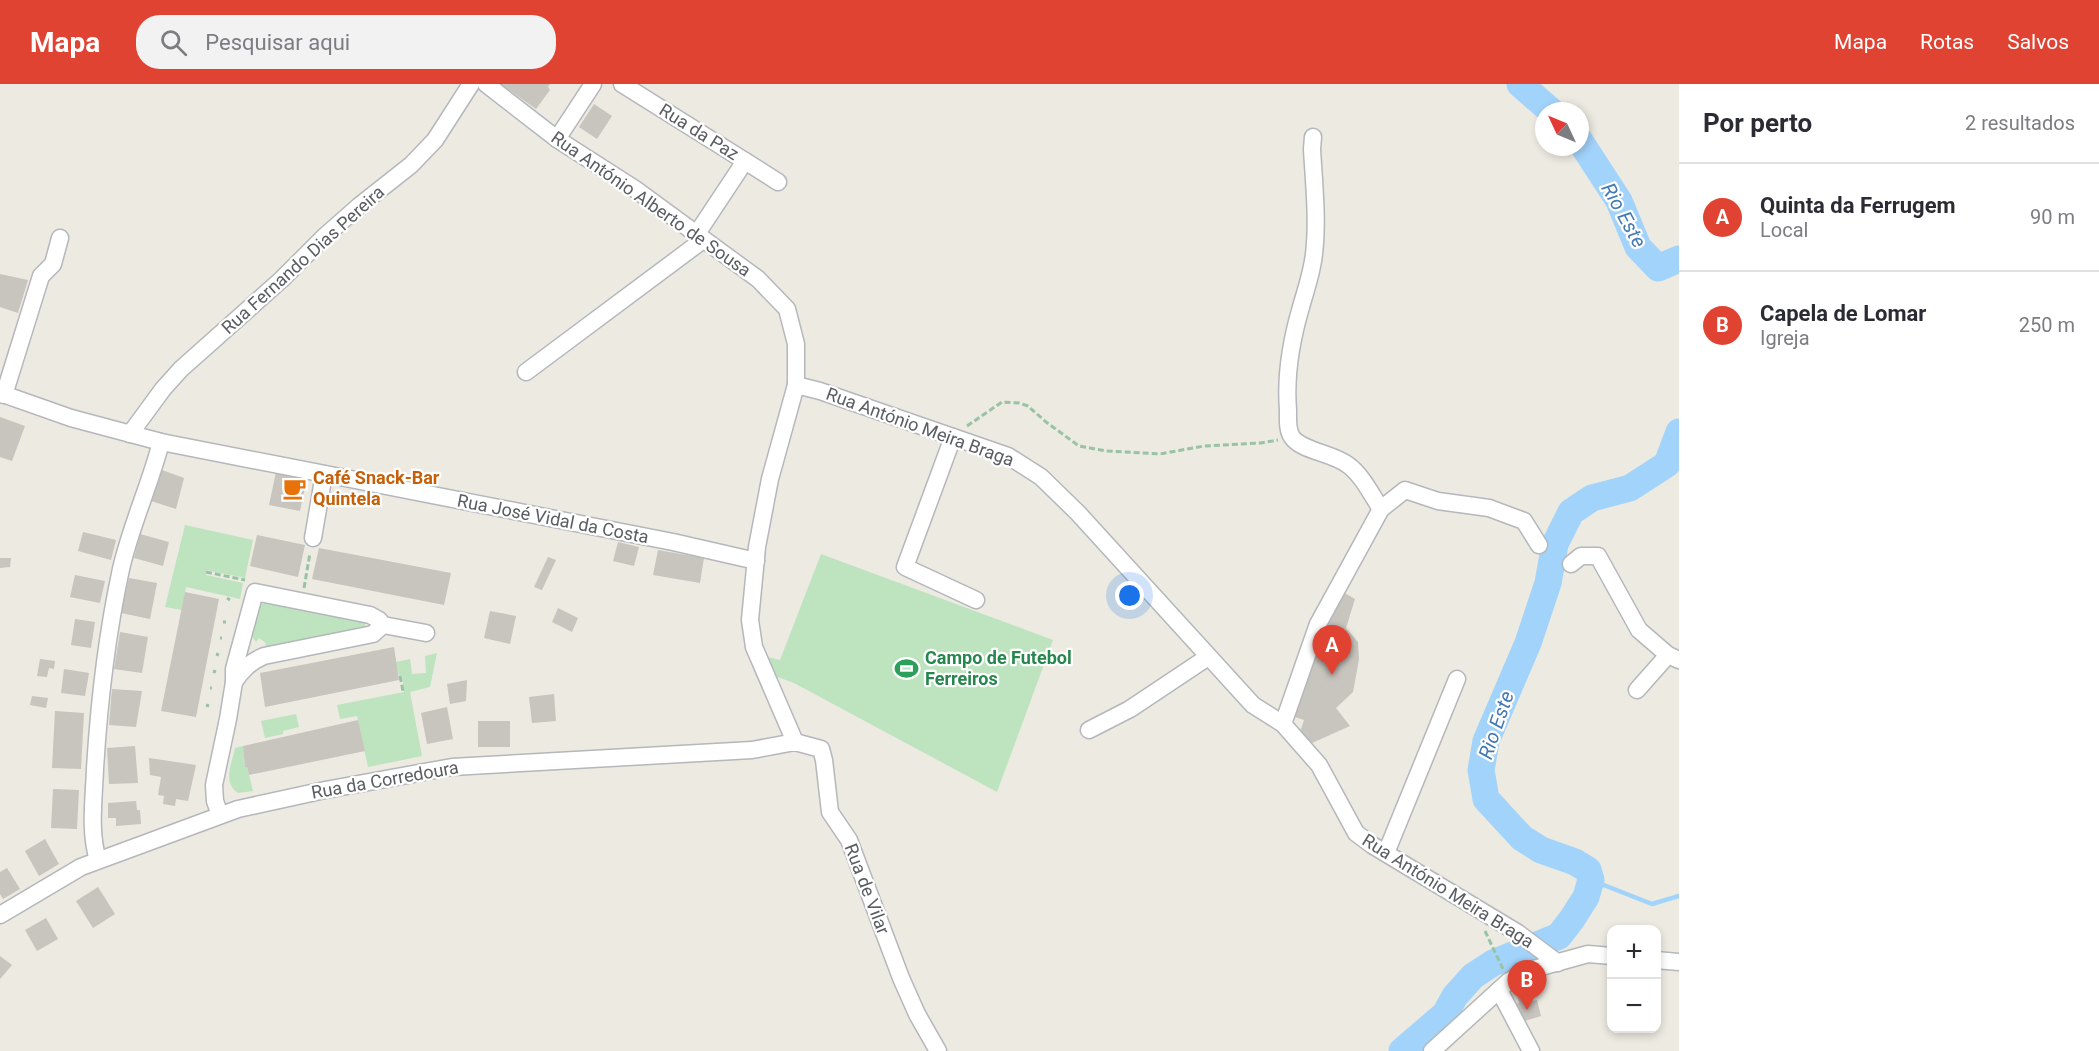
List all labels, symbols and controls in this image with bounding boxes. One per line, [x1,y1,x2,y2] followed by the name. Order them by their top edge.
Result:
[136,15,556,69] search box
[30,26,100,59] text: Mapa
[157,26,190,59] icon: search
[205,30,350,55] text: Pesquisar aqui
[1834,30,1887,54] text: Mapa
[1920,30,1974,54] text: Rotas
[2007,30,2069,54] text: Salvos
[656,99,743,164] street label: Rua da Paz
[1535,102,1589,156] north arrow
[1703,108,1812,138] text: Por perto
[1965,111,2075,135] text: 2 resultados
[547,126,755,281] street label: Rua António Alberto de Sousa
[1596,178,1652,252] water label: Rio Este
[217,181,388,338] street label: Rua Fernando Dias Pereira
[1760,193,1956,218] text: Quinta da Ferrugem
[1716,205,1729,229] text: A
[2030,205,2075,229] text: 90 m
[1760,218,1808,242] text: Local
[1760,301,1926,326] text: Capela de Lomar
[1716,313,1729,337] text: B
[2019,313,2075,337] text: 250 m
[1760,326,1810,350] text: Igreja
[823,383,1017,470] street label: Rua António Meira Braga
[313,467,440,509] place label: Café Snack-Bar Quintela
[282,475,308,501] cafe icon: Café Snack-Bar Quintela
[456,490,651,547] street label: Rua José Vidal da Costa
[1115,581,1144,610] your location
[1312,626,1352,675] pin: A
[925,647,1072,689] place label: Campo de Futebol Ferreiros
[894,655,920,681] sports icon: Campo de Futebol Ferreiros
[1473,688,1519,762] water label: Rio Este
[310,756,460,803] street label: Rua da Corredoura
[1359,829,1538,952] street label: Rua António Meira Braga
[841,840,894,937] street label: Rua de Vilar
[1607,925,1661,1033] map controls
[1607,925,1661,979] button: +
[1508,960,1546,1010] pin: B
[1607,979,1661,1033] button: −

